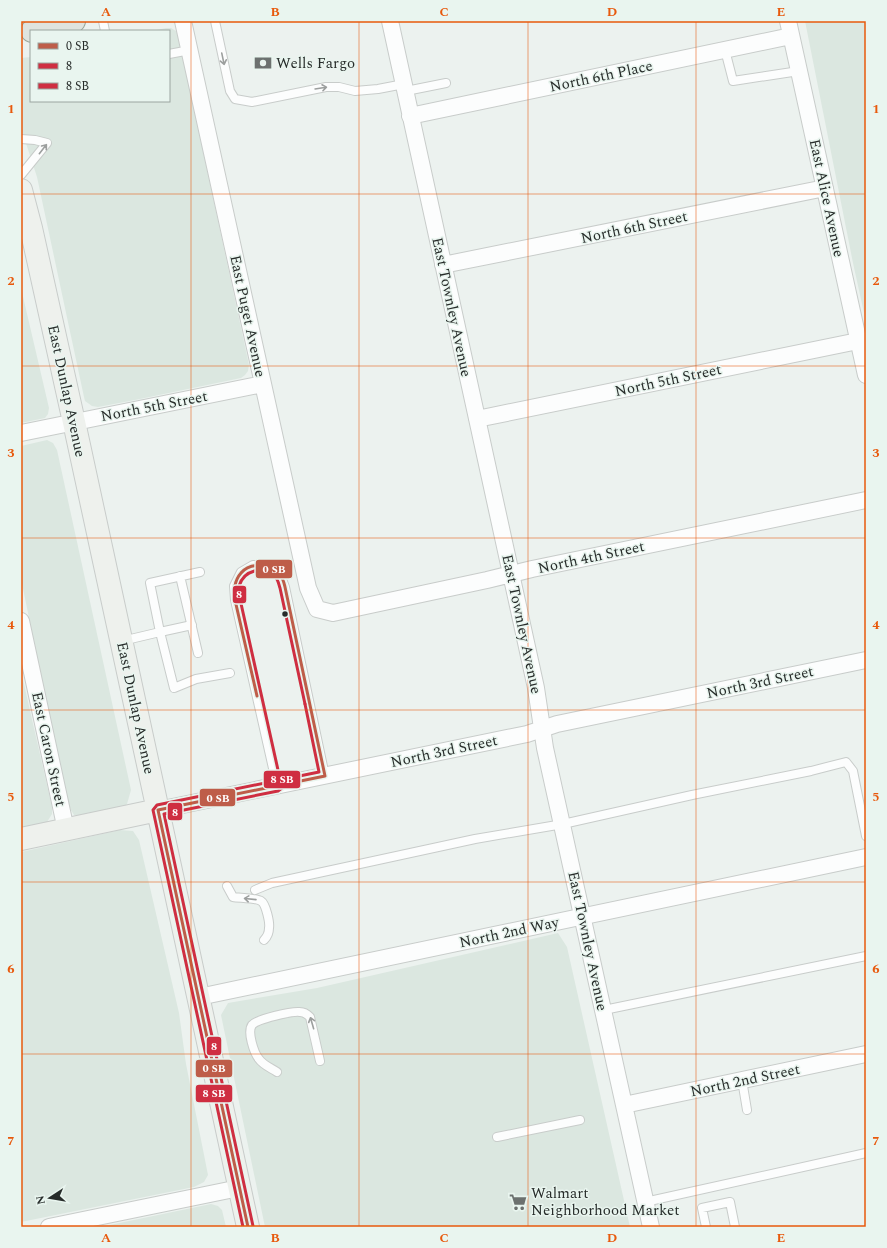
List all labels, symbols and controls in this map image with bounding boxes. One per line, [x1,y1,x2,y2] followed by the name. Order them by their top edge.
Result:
[101,2,111,22] text: A
[270,2,280,22] text: B
[439,2,449,22] text: C
[607,2,617,22] text: D
[777,2,786,22] text: E
[30,30,170,102] legend
[66,37,89,56] text: 0 SB
[220,52,228,65] one-way arrow
[276,52,355,75] place label: Wells Fargo
[253,53,273,73] bank icon: Wells Fargo
[547,54,655,99] street label: North 6th Place
[66,57,72,76] text: 8
[66,77,89,96] text: 8 SB
[314,84,327,92] one-way arrow
[7,99,15,119] text: 1
[872,99,880,119] text: 1
[803,137,850,259] street label: East Alice Avenue
[39,144,47,155] one-way arrow
[579,205,690,250] street label: North 6th Street
[425,235,478,379] street label: East Townley Avenue
[223,253,272,379] street label: East Puget Avenue
[7,271,15,291] text: 2
[872,271,880,291] text: 2
[41,323,92,459] street label: East Dunlap Avenue
[613,358,724,403] street label: North 5th Street
[99,385,210,428] street label: North 5th Street
[7,443,15,463] text: 3
[872,443,880,463] text: 3
[536,535,647,580] street label: North 4th Street
[495,552,548,696] street label: East Townley Avenue
[255,559,293,579] line badge: 0 SB
[263,561,286,578] text: 0 SB
[232,585,247,604] line badge: 8
[236,586,242,603] text: 8
[280,609,290,619] unlabelled marker
[7,615,15,635] text: 4
[872,615,880,635] text: 4
[110,640,161,776] street label: East Dunlap Avenue
[705,660,816,705] street label: North 3rd Street
[25,690,72,809] street label: East Caron Street
[389,729,500,774] street label: North 3rd Street
[263,770,301,789] line badge: 8 SB
[271,771,294,788] text: 8 SB
[7,787,15,807] text: 5
[872,787,880,807] text: 5
[199,788,236,807] line badge: 0 SB
[207,790,230,807] text: 0 SB
[167,802,183,821] line badge: 8
[172,804,178,821] text: 8
[561,869,614,1013] street label: East Townley Avenue
[244,895,257,903] one-way arrow
[457,911,562,954] street label: North 2nd Way
[7,959,15,979] text: 6
[872,959,880,979] text: 6
[308,1017,315,1030] one-way arrow
[206,1036,222,1056] line badge: 8
[211,1038,217,1055] text: 8
[688,1058,802,1103] street label: North 2nd Street
[195,1059,233,1078] line badge: 0 SB
[203,1060,226,1077] text: 0 SB
[195,1084,233,1103] line badge: 8 SB
[203,1085,226,1102] text: 8 SB
[7,1131,15,1151] text: 7
[872,1131,880,1151] text: 7
[30,1178,70,1218] north arrow
[531,1182,680,1222] place label: Walmart Neighborhood Market
[508,1192,528,1212] supermarket icon: Walmart Neighborhood Market
[31,1194,50,1206] text: N
[101,1228,111,1248] text: A
[270,1228,280,1248] text: B
[439,1228,449,1248] text: C
[607,1228,617,1248] text: D
[777,1228,786,1248] text: E

